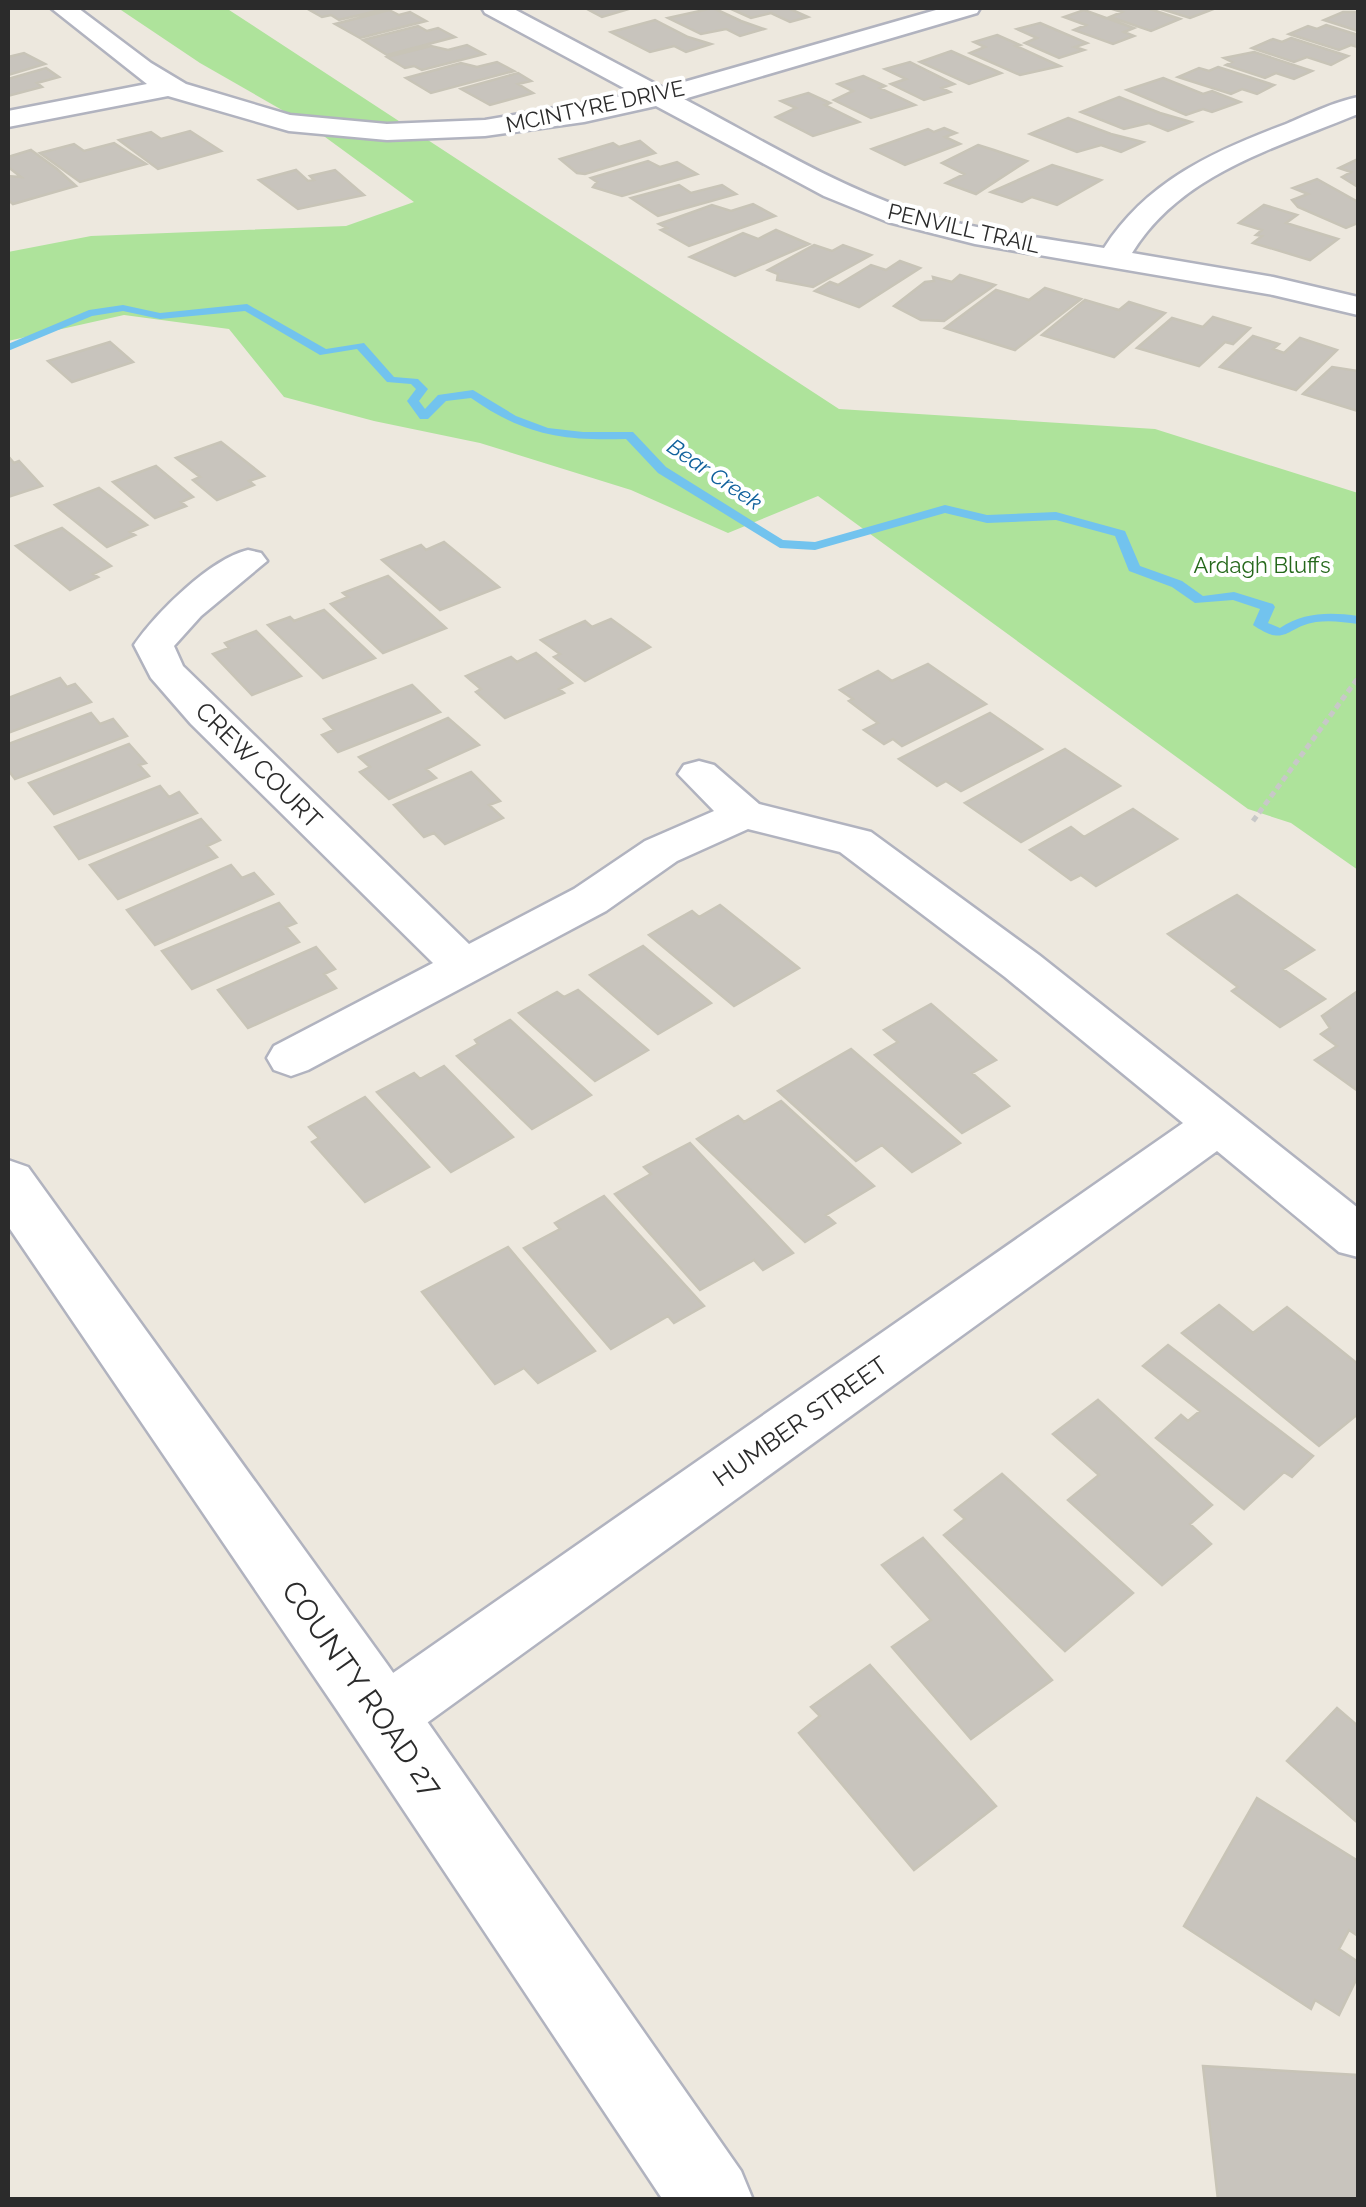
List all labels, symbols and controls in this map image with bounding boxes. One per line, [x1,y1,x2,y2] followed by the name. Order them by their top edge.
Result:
[503,74,687,138] street label: MCINTYRE DRIVE
[885,198,1043,258] street label: PENVILL TRAIL
[663,433,767,515] water label: Bear Creek
[1193,552,1331,578] park label: Ardagh Bluffs
[190,696,328,834] street label: CREW COURT
[707,1350,893,1492] street label: HUMBER STREET
[275,1574,450,1803] street label: COUNTY ROAD 27

